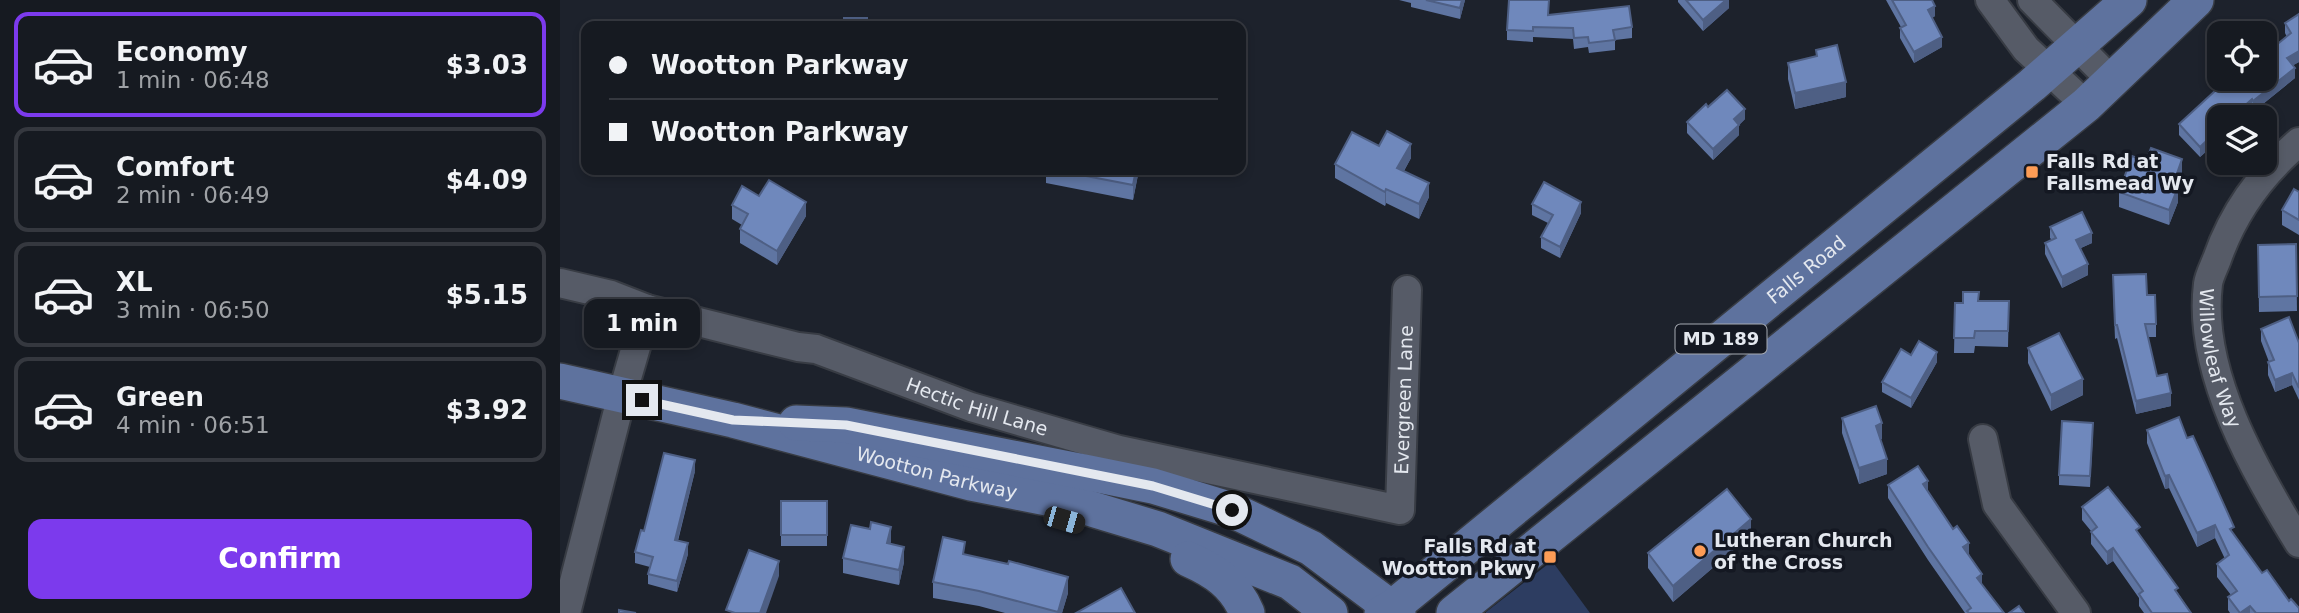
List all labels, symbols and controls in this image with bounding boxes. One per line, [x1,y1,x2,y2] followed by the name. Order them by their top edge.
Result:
[2207,21,2277,175] map controls
[2207,21,2277,91] button: locate
[32,33,95,96] icon: car
[116,37,247,67] text: Economy
[446,50,528,80] text: $3.03
[651,50,909,80] text: Wootton Parkway
[116,67,270,93] text: 1 min · 06:48
[2207,105,2277,175] button: layers
[651,117,909,147] text: Wootton Parkway
[32,148,95,211] icon: car
[2046,150,2195,194] place label: Falls Rd at Fallsmead Wy
[116,152,234,182] text: Comfort
[2024,164,2040,180] marker: Falls Rd at Fallsmead Wy
[446,165,528,195] text: $4.09
[116,182,270,208] text: 2 min · 06:49
[1762,231,1850,308] street label: Falls Road
[32,263,95,326] icon: car
[116,267,153,297] text: XL
[446,280,528,310] text: $5.15
[2195,288,2246,431] street label: Willowleaf Way
[116,297,270,323] text: 3 min · 06:50
[584,298,700,348] callout: 1 min
[606,310,678,336] text: 1 min
[1676,324,1766,354] road number: MD 189
[1390,325,1417,475] street label: Evergreen Lane
[903,373,1051,440] street label: Hectic Hill Lane
[32,378,95,441] icon: car
[116,382,204,412] text: Green
[626,384,658,416] route end
[446,395,528,425] text: $3.92
[116,412,270,438] text: 4 min · 06:51
[854,442,1019,503] street label: Wootton Parkway
[1216,494,1248,526] route start
[1041,504,1088,536] car
[28,519,532,599] button: Confirm
[1714,529,1893,573] place label: Lutheran Church of the Cross
[1382,535,1537,579] place label: Falls Rd at Wootton Pkwy
[1692,543,1708,559] marker: Lutheran Church of the Cross
[1542,549,1558,565] marker: Falls Rd at Wootton Pkwy

